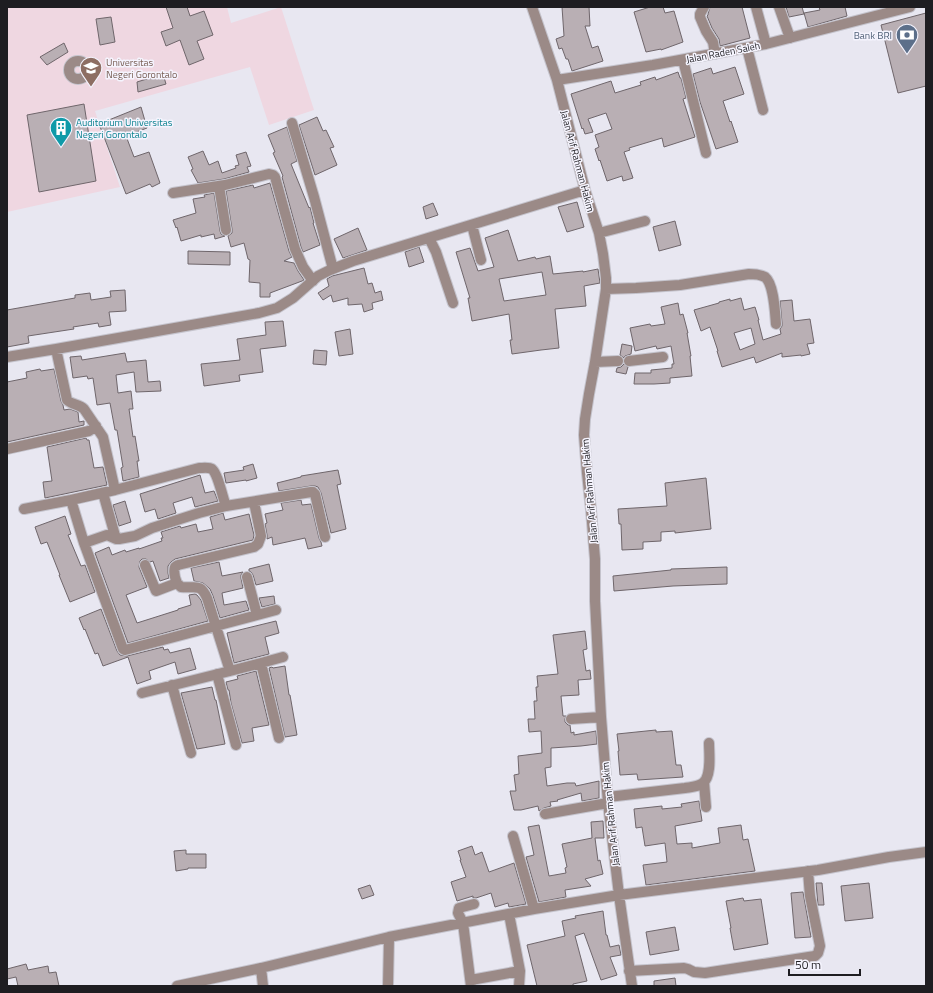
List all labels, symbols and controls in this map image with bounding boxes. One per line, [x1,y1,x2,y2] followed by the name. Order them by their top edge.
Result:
[894,22,920,55] bank icon: Bank BRI
[854,28,892,43] place label: Bank BRI
[685,38,761,67] street label: Jalan Raden Saleh
[78,55,104,88] school or university icon: Universitas Negeri Gorontalo
[106,55,177,82] place label: Universitas Negeri Gorontalo
[557,109,598,214] street label: Jalan Arif Rahman Hakim
[48,115,74,148] building icon: Auditorium Universitas Negeri Gorontalo
[76,115,173,142] place label: Auditorium Universitas Negeri Gorontalo
[577,438,602,544] street label: Jalan Arif Rahman Hakim
[598,761,623,867] street label: Jalan Arif Rahman Hakim
[789,951,860,977] scale bar
[795,955,821,974] text: 50 m

